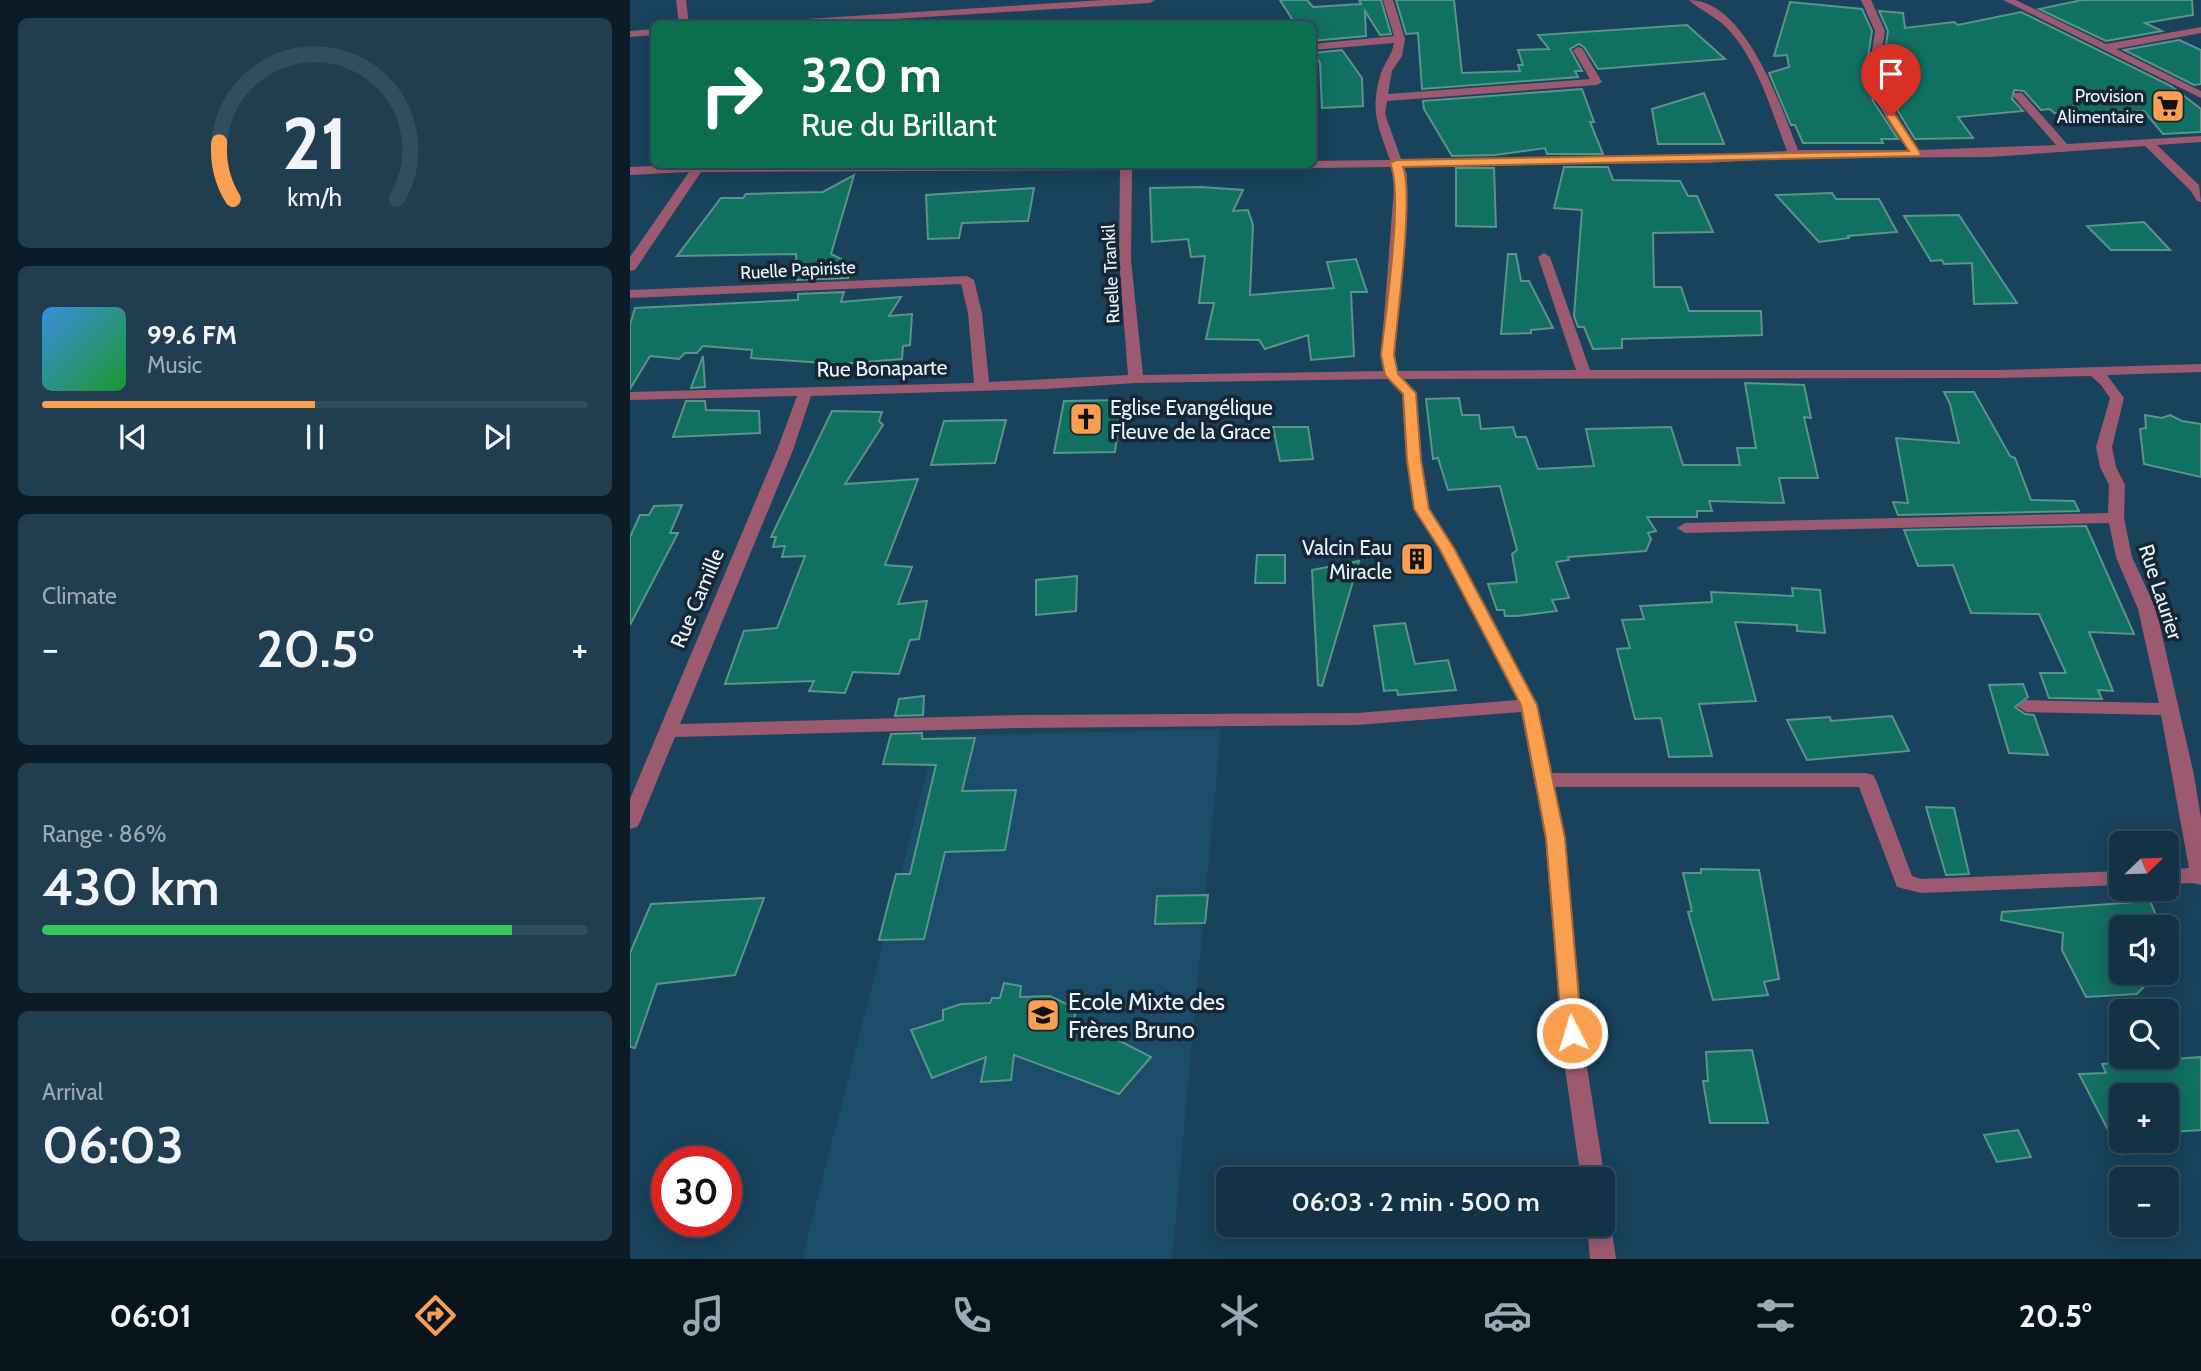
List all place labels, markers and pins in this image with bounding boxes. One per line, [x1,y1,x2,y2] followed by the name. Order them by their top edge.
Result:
[1861,44,1921,116] pin
[2057,85,2144,128] place label: Provision Alimentaire
[2149,87,2187,125] supermarket icon: Provision Alimentaire
[1110,395,1273,444] place label: Eglise Evangélique Fleuve de la Grace
[1067,400,1105,438] church icon: Eglise Evangélique Fleuve de la Grace
[1302,535,1392,584] place label: Valcin Eau Miracle
[1398,540,1436,578] building icon: Valcin Eau Miracle
[1068,987,1225,1044] place label: Ecole Mixte des Frères Bruno
[1024,996,1062,1034] school or university icon: Ecole Mixte des Frères Bruno

